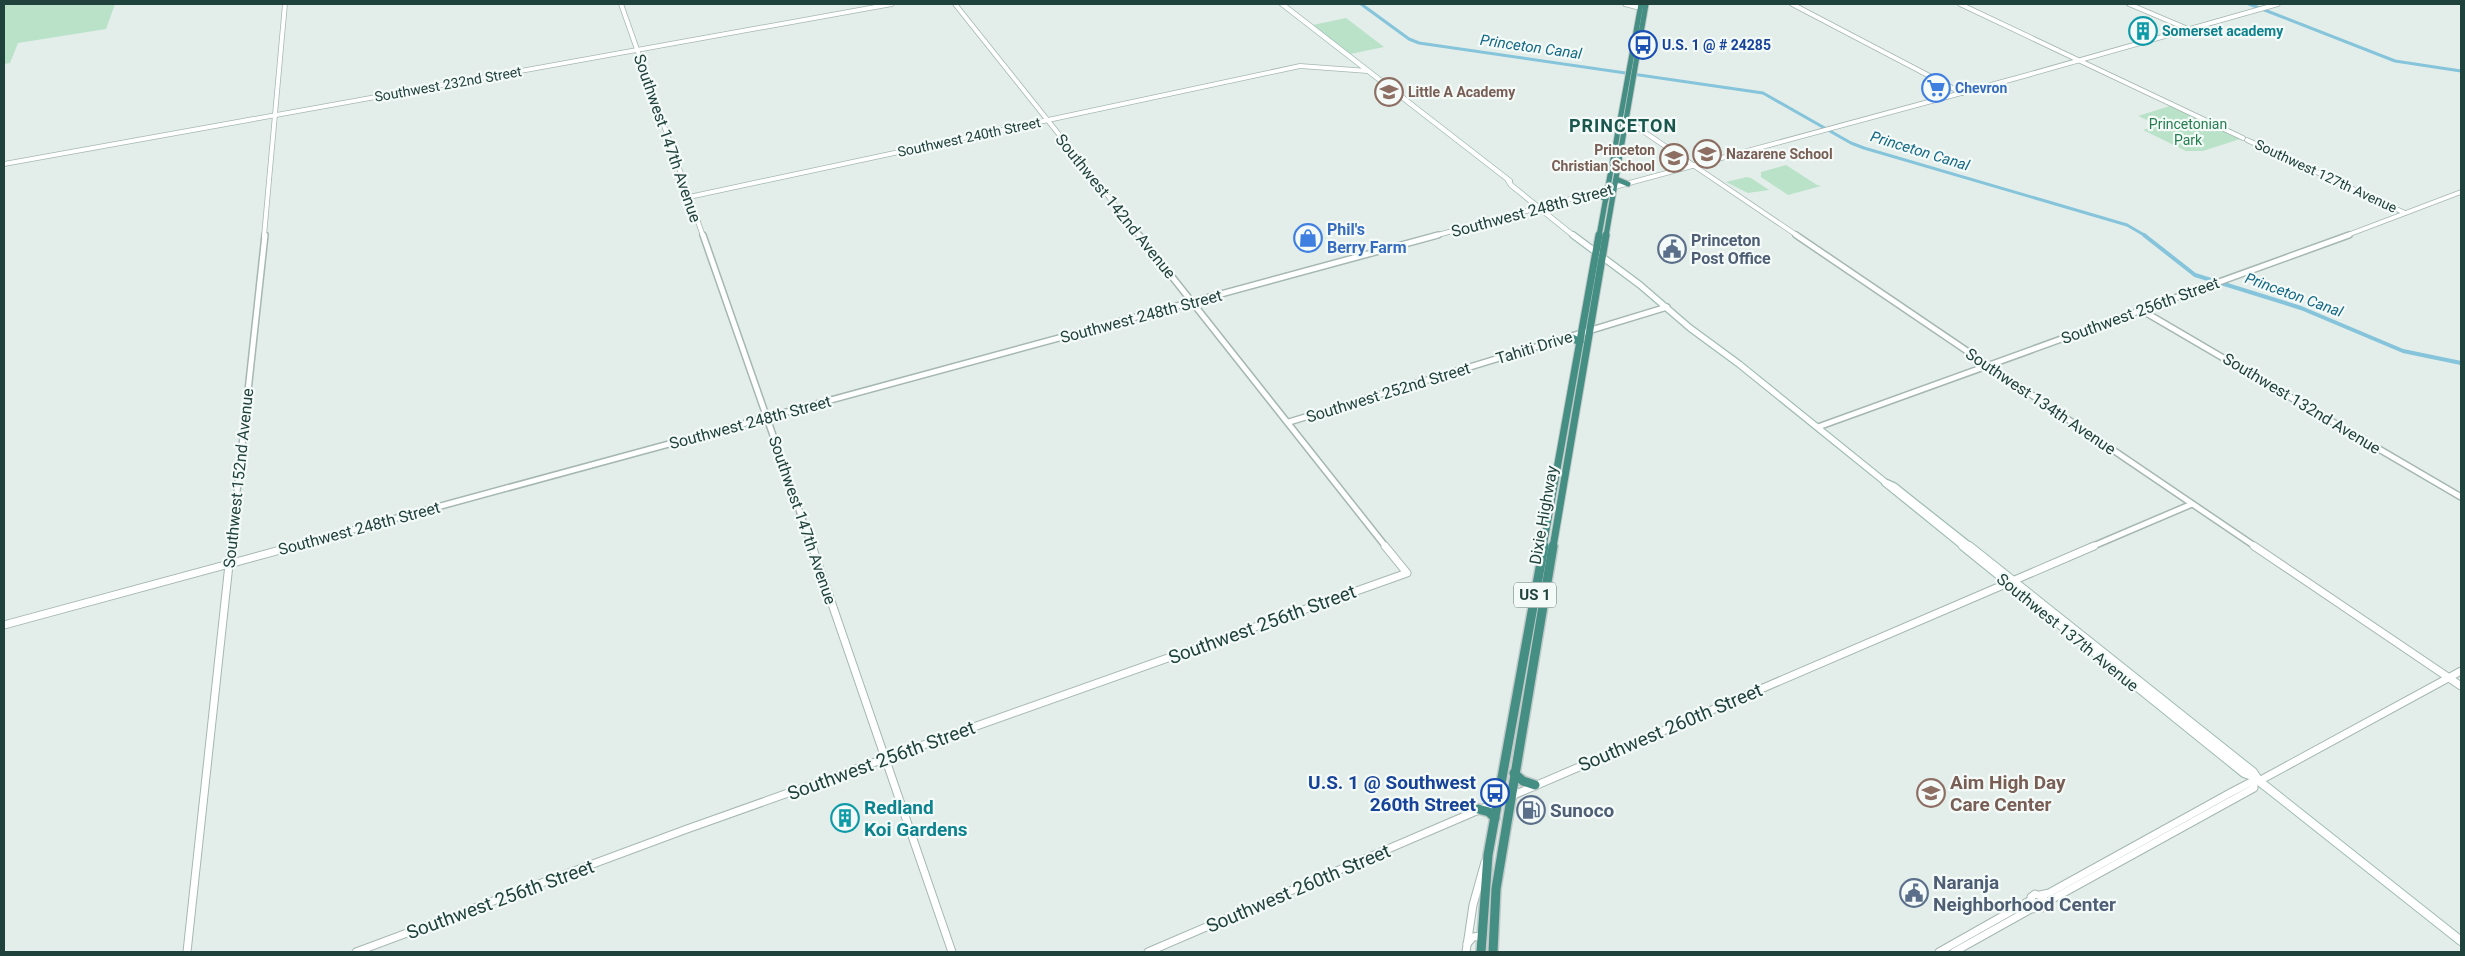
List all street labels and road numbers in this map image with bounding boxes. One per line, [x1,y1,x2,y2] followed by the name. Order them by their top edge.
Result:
[630,51,705,225] street label: Southwest 147th Avenue
[373,63,523,105] street label: Southwest 232nd Street
[896,114,1042,160] street label: Southwest 240th Street
[1051,130,1180,282] street label: Southwest 142nd Avenue
[2253,136,2399,216] street label: Southwest 127th Avenue
[1449,180,1615,241] street label: Southwest 248th Street
[2059,273,2222,348] street label: Southwest 256th Street
[1058,286,1224,347] street label: Southwest 248th Street
[1494,327,1575,368] street label: Tahiti Drive
[1962,344,2119,459] street label: Southwest 134th Avenue
[2219,349,2384,458] street label: Southwest 132nd Avenue
[1304,358,1472,426] street label: Southwest 252nd Street
[220,387,257,569] street label: Southwest 152nd Avenue
[667,392,833,453] street label: Southwest 248th Street
[765,433,840,607] street label: Southwest 147th Avenue
[1525,464,1562,566] street label: Dixie Highway
[276,498,442,559] street label: Southwest 248th Street
[1993,569,2142,695] street label: Southwest 137th Avenue
[1165,580,1359,669] street label: Southwest 256th Street
[1514,582,1556,608] road number: US 1
[1575,678,1766,777] street label: Southwest 260th Street
[784,716,978,805] street label: Southwest 256th Street
[1203,839,1394,938] street label: Southwest 260th Street
[403,855,597,944] street label: Southwest 256th Street

